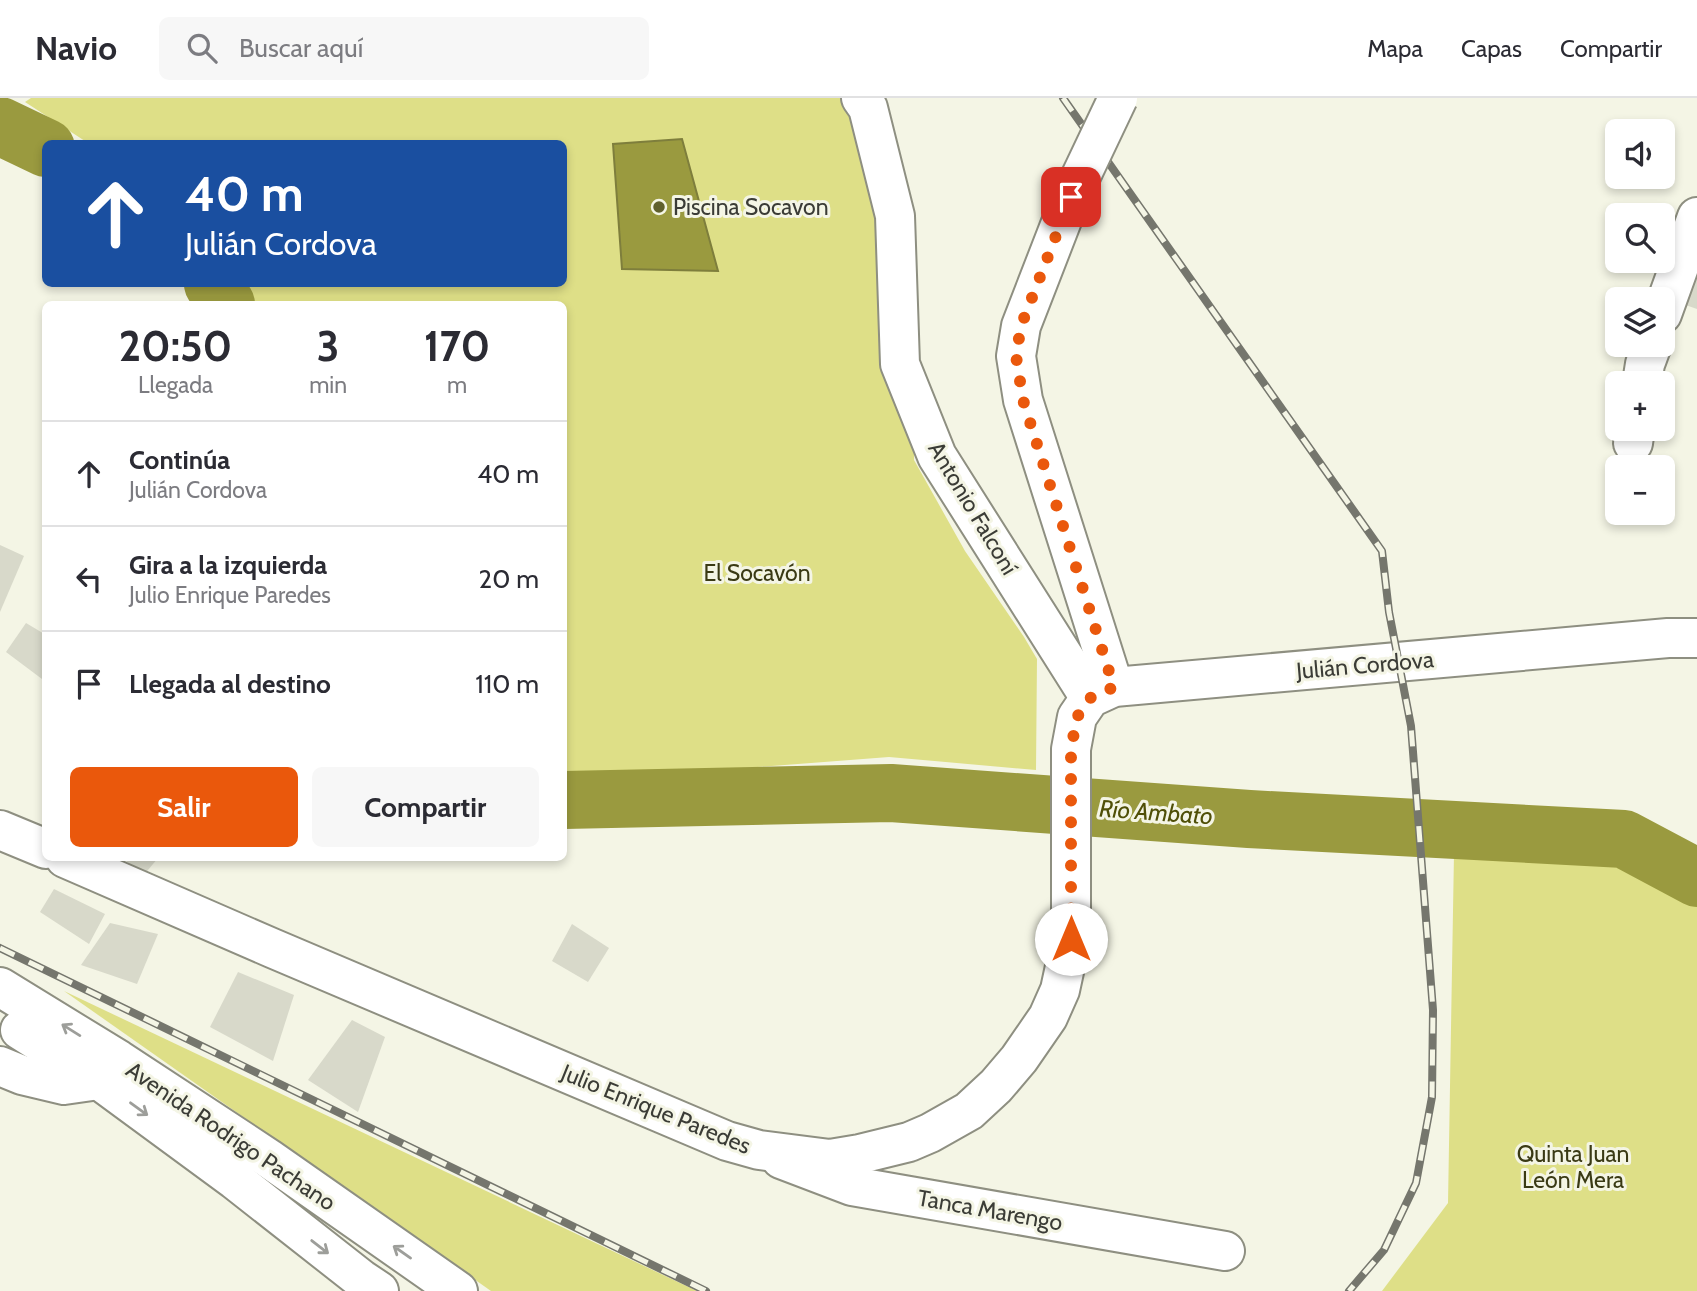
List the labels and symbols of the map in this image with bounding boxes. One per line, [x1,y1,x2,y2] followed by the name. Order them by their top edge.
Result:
[1041,167,1101,227] pin
[673,193,829,221] place label: Piscina Socavon
[651,199,667,215] marker: Piscina Socavon
[922,436,1024,580] street label: Antonio Falconí
[703,559,811,587] park label: El Socavón
[1294,645,1435,685] street label: Julián Cordova
[1098,794,1214,830] water label: Río Ambato
[1034,902,1108,976] position arrow
[61,1023,81,1037] one-way arrow
[121,1055,341,1217] street label: Avenida Rodrigo Pachano
[556,1058,755,1160] street label: Julio Enrique Paredes
[129,1102,148,1117] one-way arrow
[1517,1140,1629,1194] park label: Quinta Juan León Mera
[915,1183,1065,1237] street label: Tanca Marengo
[310,1239,329,1254] one-way arrow
[393,1245,412,1259] one-way arrow

